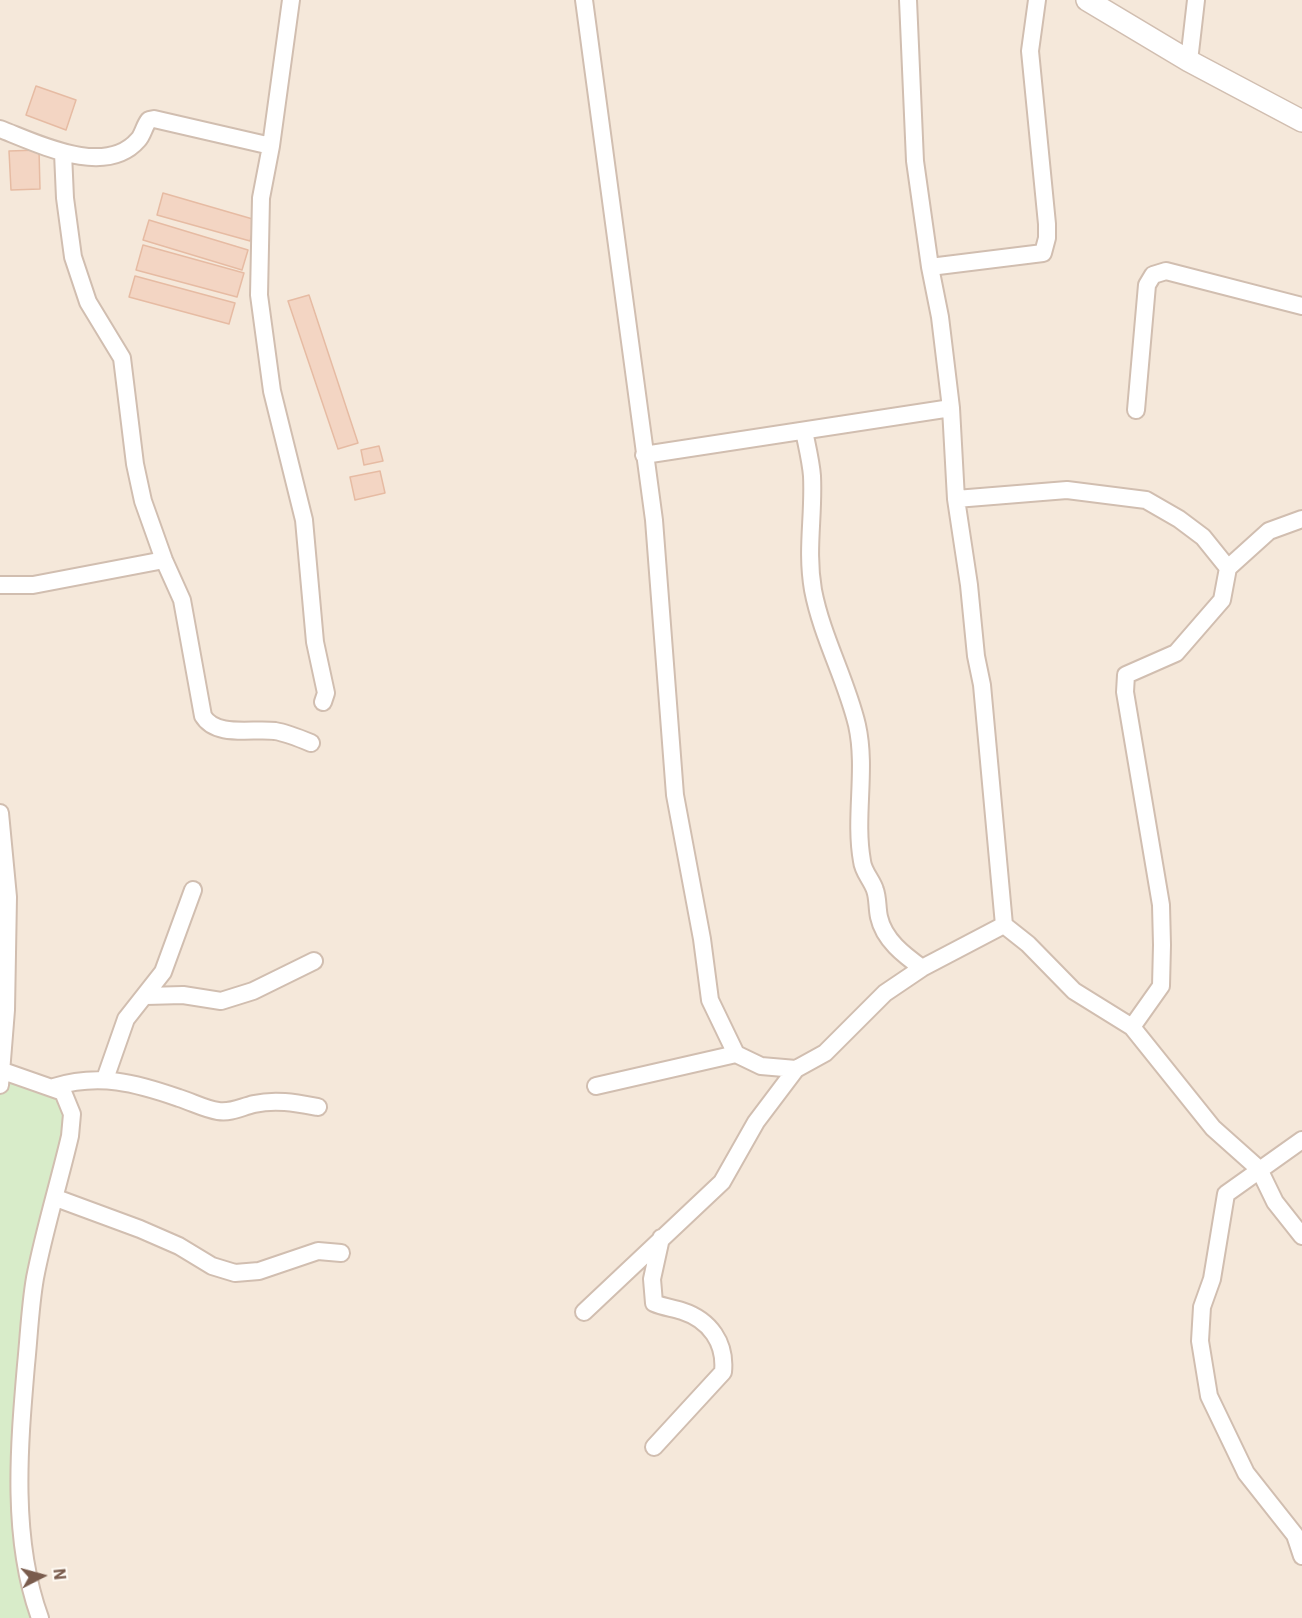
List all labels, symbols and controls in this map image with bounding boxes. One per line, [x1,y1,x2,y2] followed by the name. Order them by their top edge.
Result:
[12,1546,72,1606] north arrow
[49,1567,70,1581] text: N

